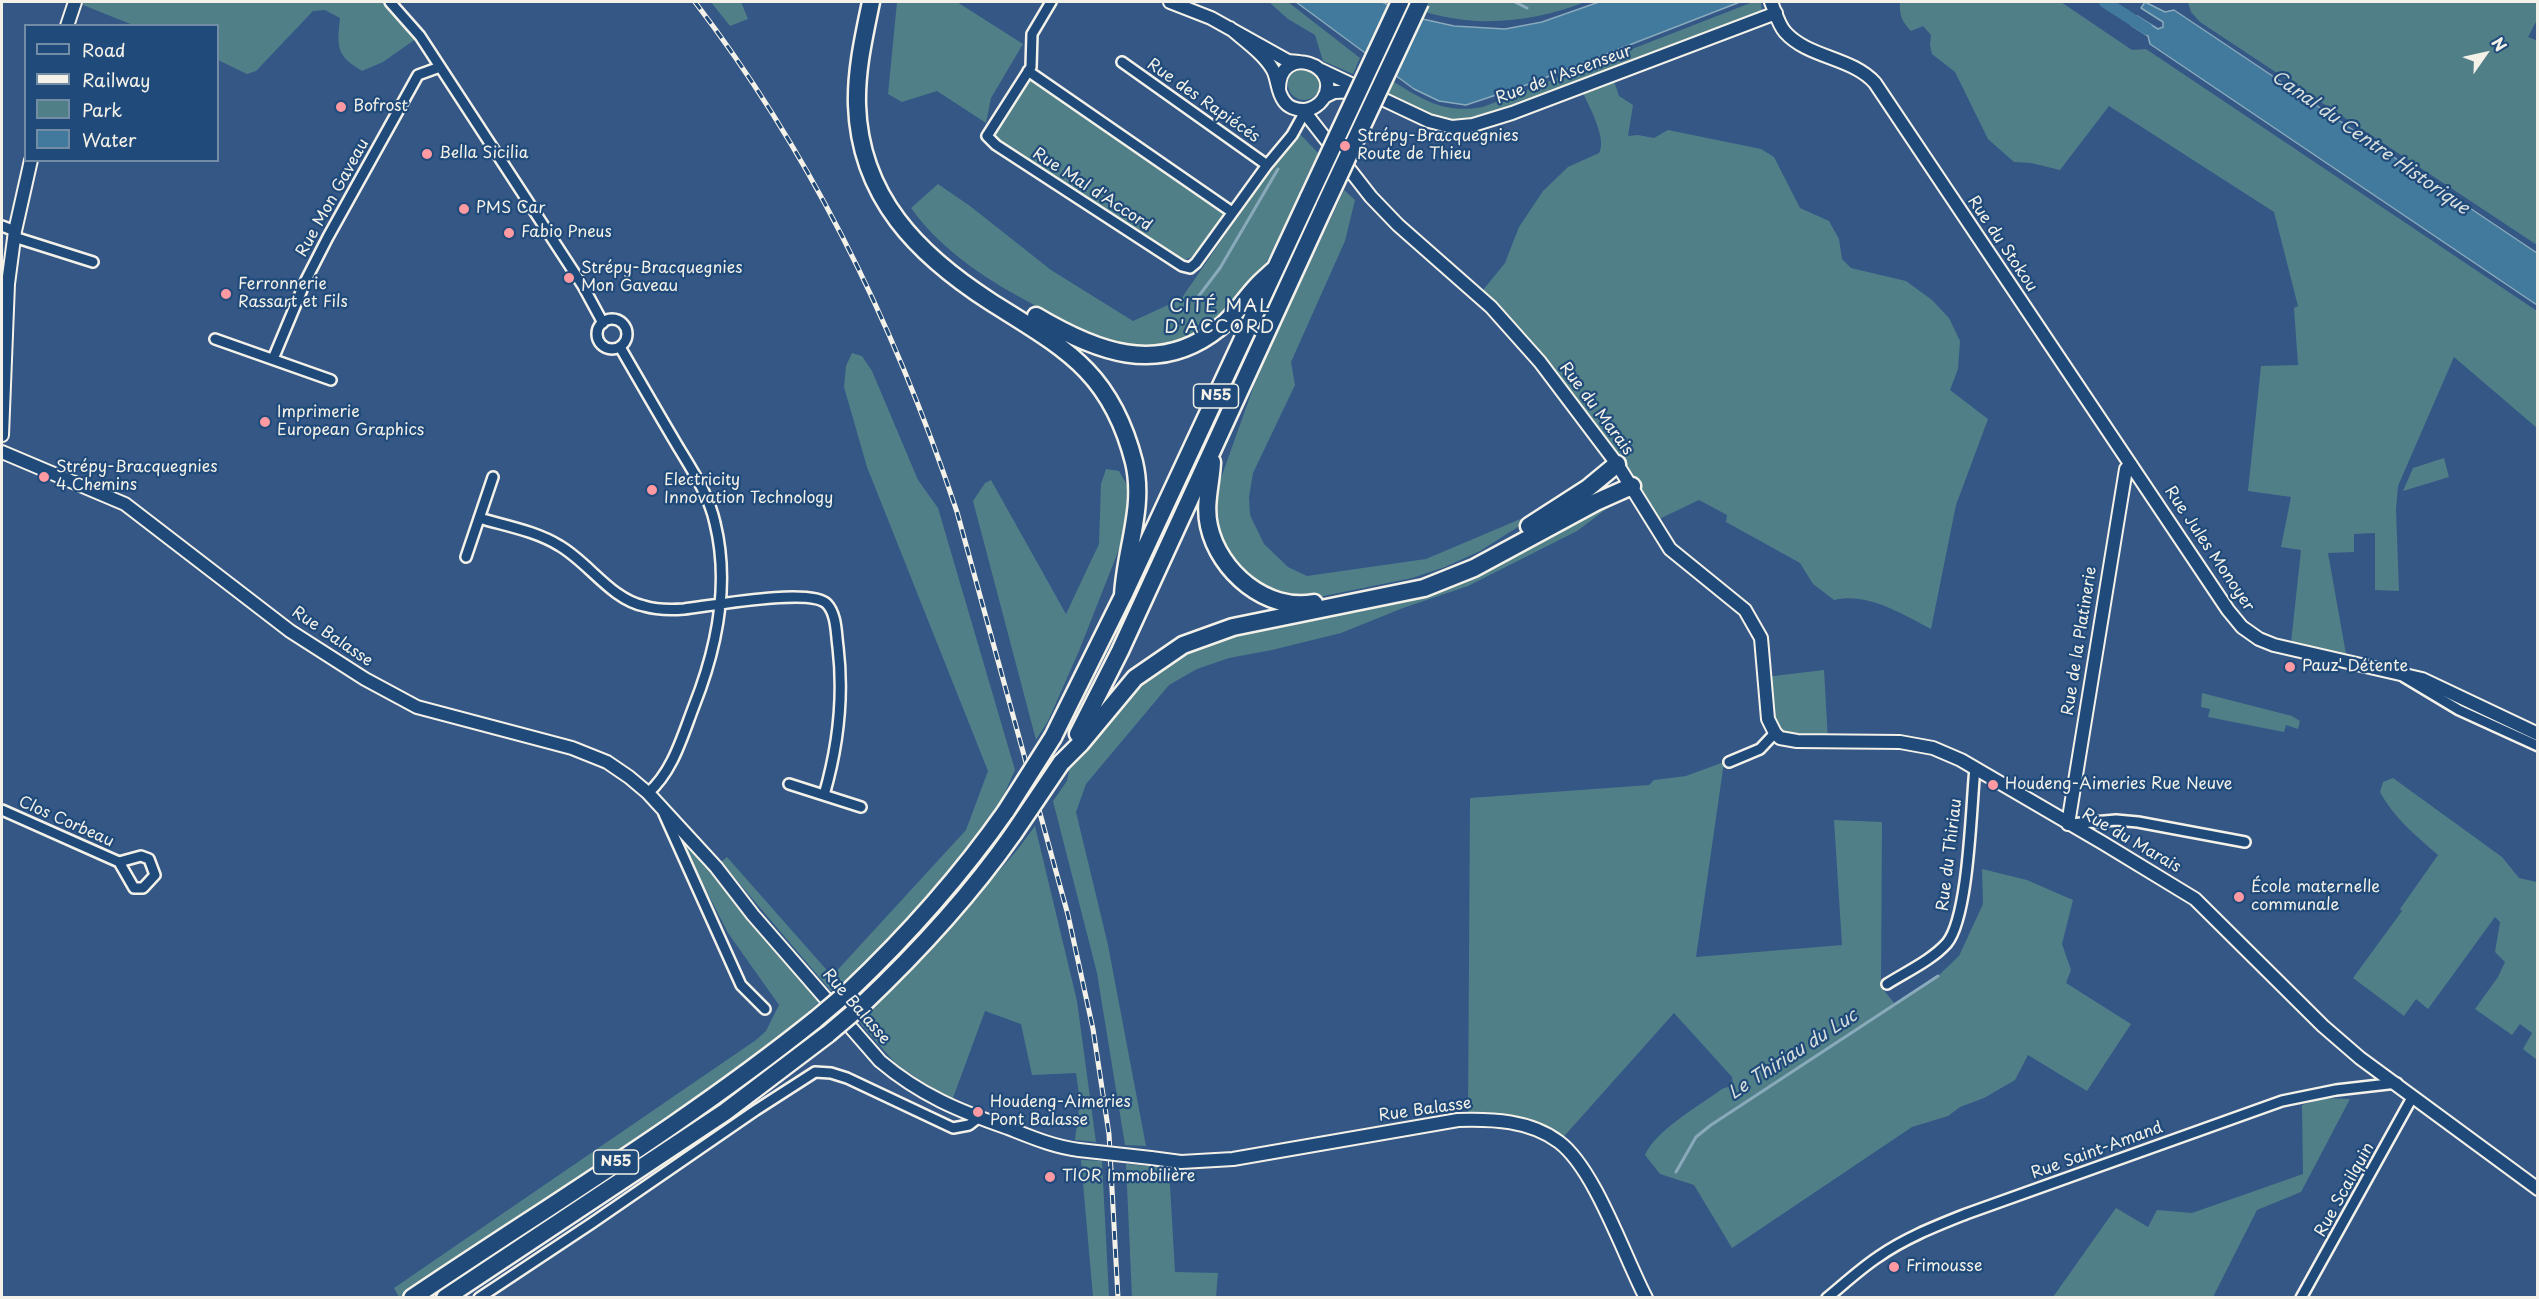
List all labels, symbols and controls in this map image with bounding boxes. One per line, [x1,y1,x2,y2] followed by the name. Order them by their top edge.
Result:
[24,24,219,162] legend
[2455,24,2515,84] north arrow
[2486,32,2513,56] text: N
[82,36,126,63] text: Road
[1493,41,1635,109] street label: Rue de l'Ascenseur
[1143,55,1263,147] street label: Rue des Rapiécés
[82,66,150,93] text: Railway
[2267,66,2473,220] water label: Canal du Centre Historique
[82,96,122,123] text: Park
[353,97,408,117] place label: Bofrost
[334,100,348,114] marker: Bofrost
[82,126,136,153] text: Water
[1357,127,1519,165] place label: Strépy-Bracquegnies Route de Thieu
[293,136,373,260] street label: Rue Mon Gaveau
[1338,139,1352,153] marker: Strépy-Bracquegnies Route de Thieu
[439,144,529,164] place label: Bella Sicilia
[1029,144,1155,236] street label: Rue Mal d'Accord
[420,147,434,161] marker: Bella Sicilia
[1963,192,2041,296] street label: Rue du Stokou
[476,199,545,219] place label: PMS Car
[457,202,471,216] marker: PMS Car
[521,223,612,243] place label: Fabio Pneus
[502,226,516,240] marker: Fabio Pneus
[581,259,743,297] place label: Strépy-Bracquegnies Mon Gaveau
[562,271,576,285] marker: Strépy-Bracquegnies Mon Gaveau
[238,275,348,313] place label: Ferronnerie Rassart et Fils
[219,287,233,301] marker: Ferronnerie Rassart et Fils
[1165,296,1275,338] district label: CITÉ MAL D'ACCORD
[1555,359,1637,459] street label: Rue du Marais
[1194,384,1238,408] road number: N55
[277,403,424,441] place label: Imprimerie European Graphics
[258,415,272,429] marker: Imprimerie European Graphics
[56,458,218,496] place label: Strépy-Bracquegnies 4 Chemins
[37,470,51,484] marker: Strépy-Bracquegnies 4 Chemins
[664,471,833,509] place label: Electricity Innovation Technology
[645,483,659,497] marker: Electricity Innovation Technology
[2160,483,2258,615] street label: Rue Jules Monoyer
[2059,565,2101,717] street label: Rue de la Platinerie
[288,603,376,671] street label: Rue Balasse
[2302,657,2408,677] place label: Pauz' Détente
[2283,660,2297,674] marker: Pauz' Détente
[2005,775,2233,795] place label: Houdeng-Aimeries Rue Neuve
[1986,778,2000,792] marker: Houdeng-Aimeries Rue Neuve
[15,792,117,852] street label: Clos Corbeau
[1934,798,1966,912] street label: Rue du Thiriau
[2078,805,2184,877] street label: Rue du Marais
[2251,878,2380,916] place label: École maternelle communale
[2232,890,2246,904] marker: École maternelle communale
[818,965,894,1049] street label: Rue Balasse
[1725,1005,1861,1105] water label: Le Thiriau du Luc
[990,1093,1131,1131] place label: Houdeng-Aimeries Pont Balasse
[1377,1094,1473,1126] street label: Rue Balasse
[971,1105,985,1119] marker: Houdeng-Aimeries Pont Balasse
[2029,1118,2165,1184] street label: Rue Saint-Amand
[2311,1140,2379,1240] street label: Rue Scailquin
[594,1150,638,1174] road number: N55
[1062,1167,1195,1187] place label: TIOR Immobilière
[1043,1170,1057,1184] marker: TIOR Immobilière
[1906,1257,1982,1277] place label: Frimousse
[1887,1260,1901,1274] marker: Frimousse

